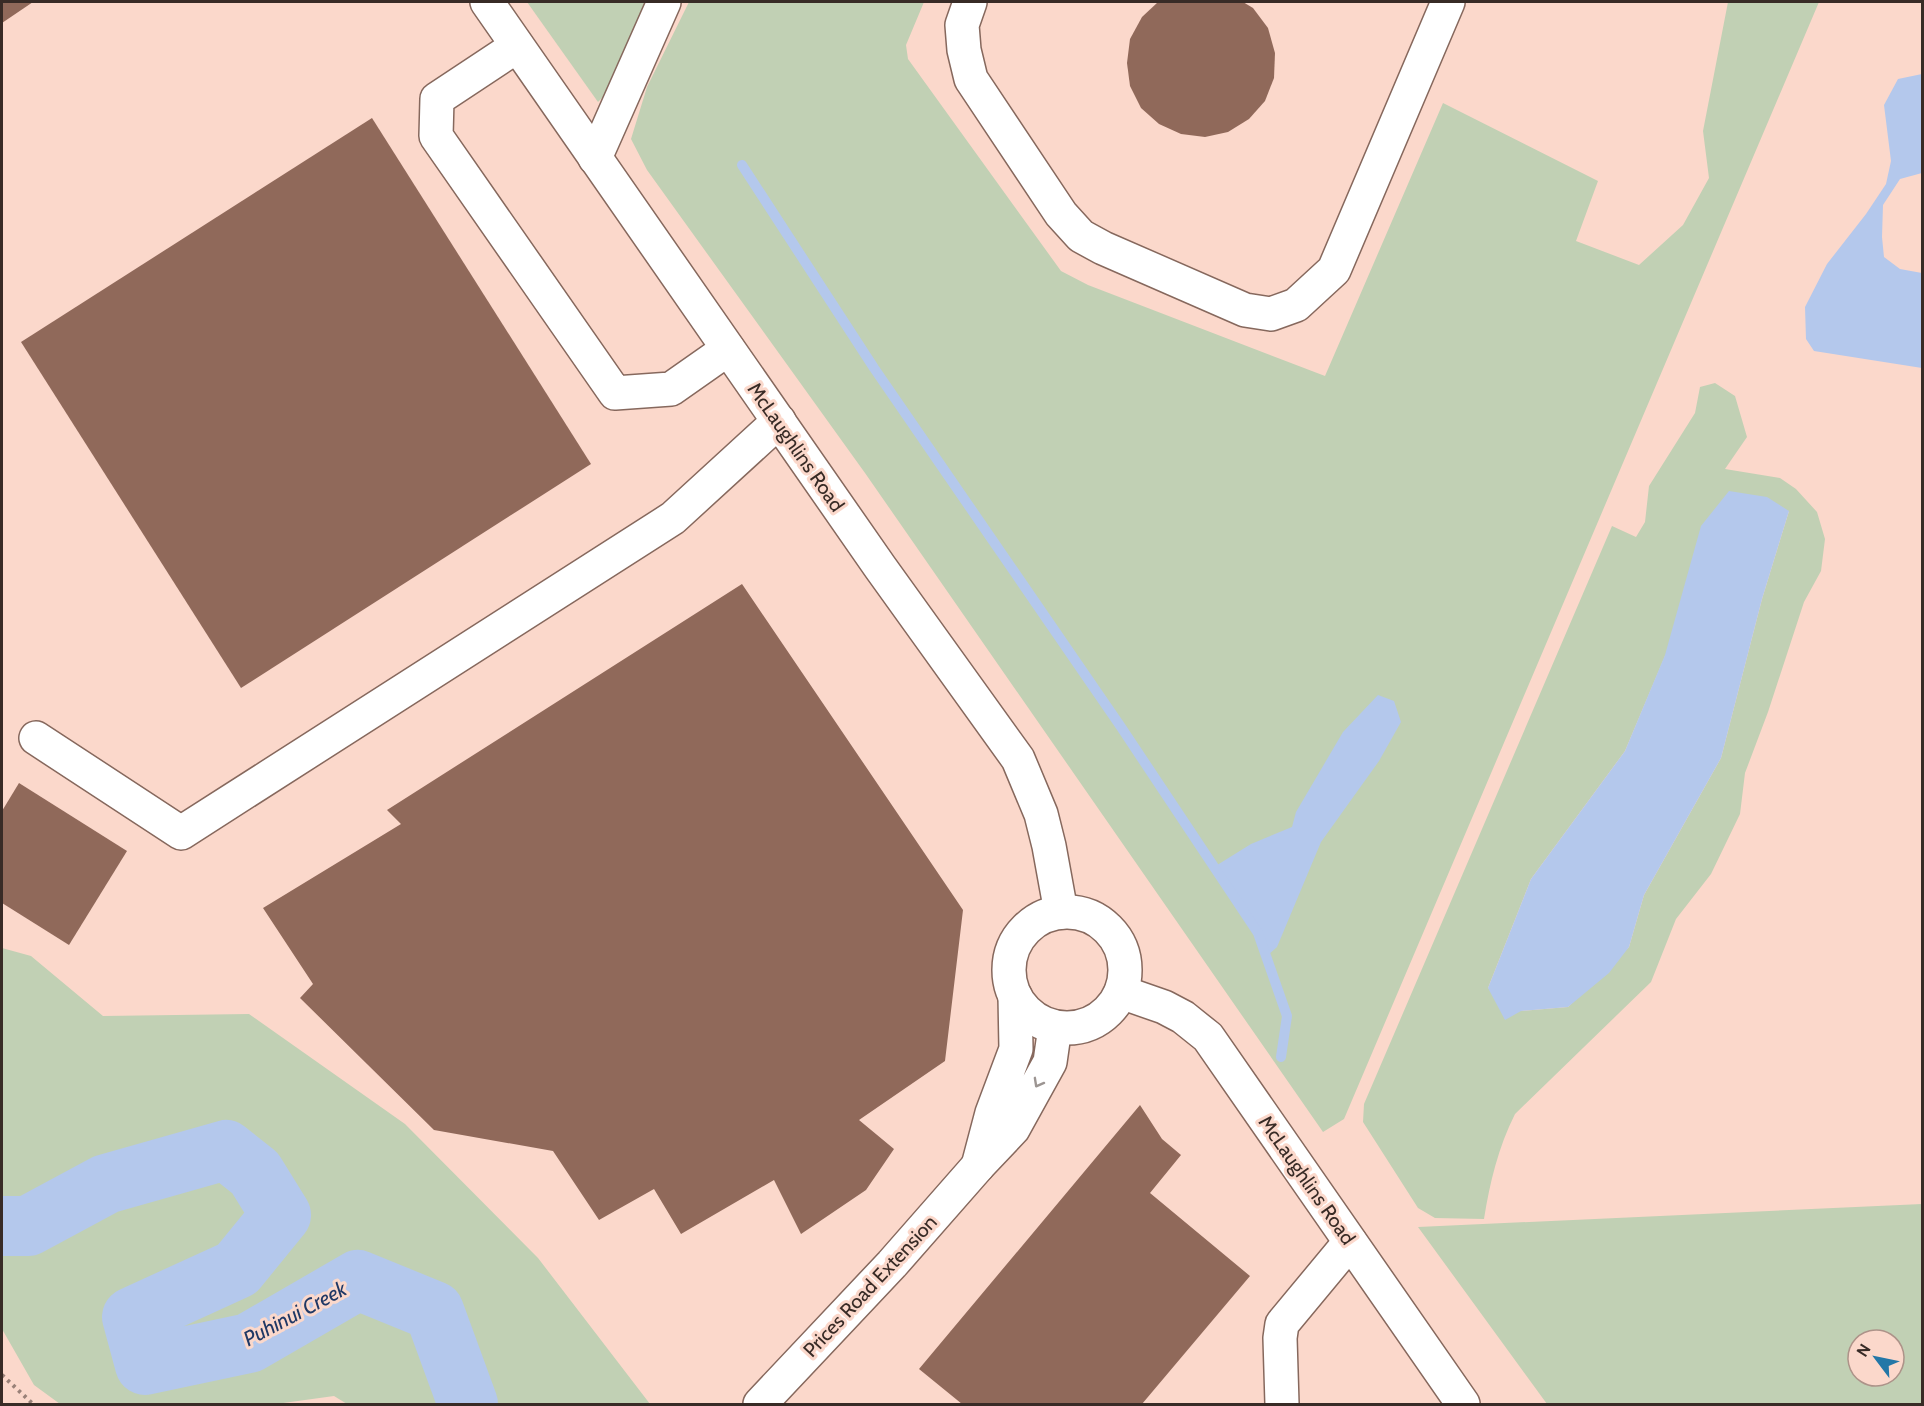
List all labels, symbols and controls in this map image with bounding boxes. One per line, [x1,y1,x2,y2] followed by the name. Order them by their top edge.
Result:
[743,378,849,516] street label: McLaughlins Road
[1034,1076,1045,1087] one-way arrow
[1254,1111,1360,1249] street label: McLaughlins Road
[798,1210,942,1362] street label: Prices Road Extension
[239,1275,351,1351] water label: Puhinui Creek
[1846,1328,1906,1388] north arrow
[1853,1340,1875,1360] text: N

